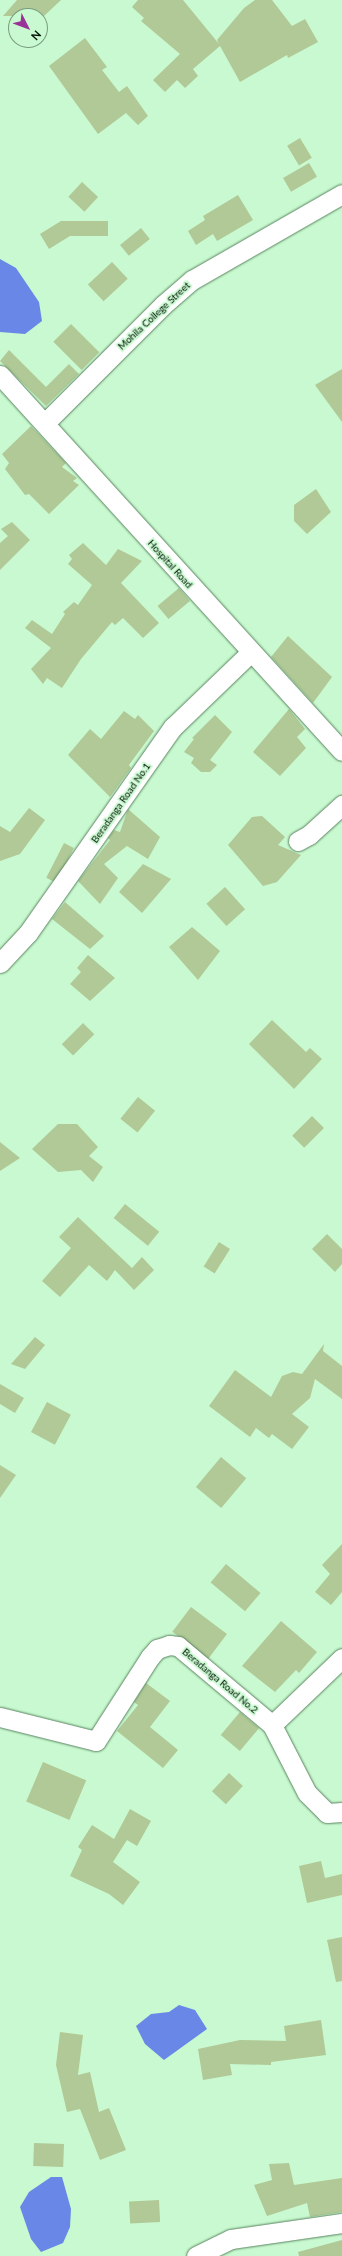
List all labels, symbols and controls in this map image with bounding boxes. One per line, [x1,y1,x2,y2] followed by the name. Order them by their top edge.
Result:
[8,8,48,48] north arrow
[29,28,44,43] text: N
[115,279,193,353] street label: Mohila College Street
[145,537,195,591] street label: Hospital Road
[89,761,153,845] street label: Beradanga Road No.1
[180,1646,260,1716] street label: Beradanga Road No.2

